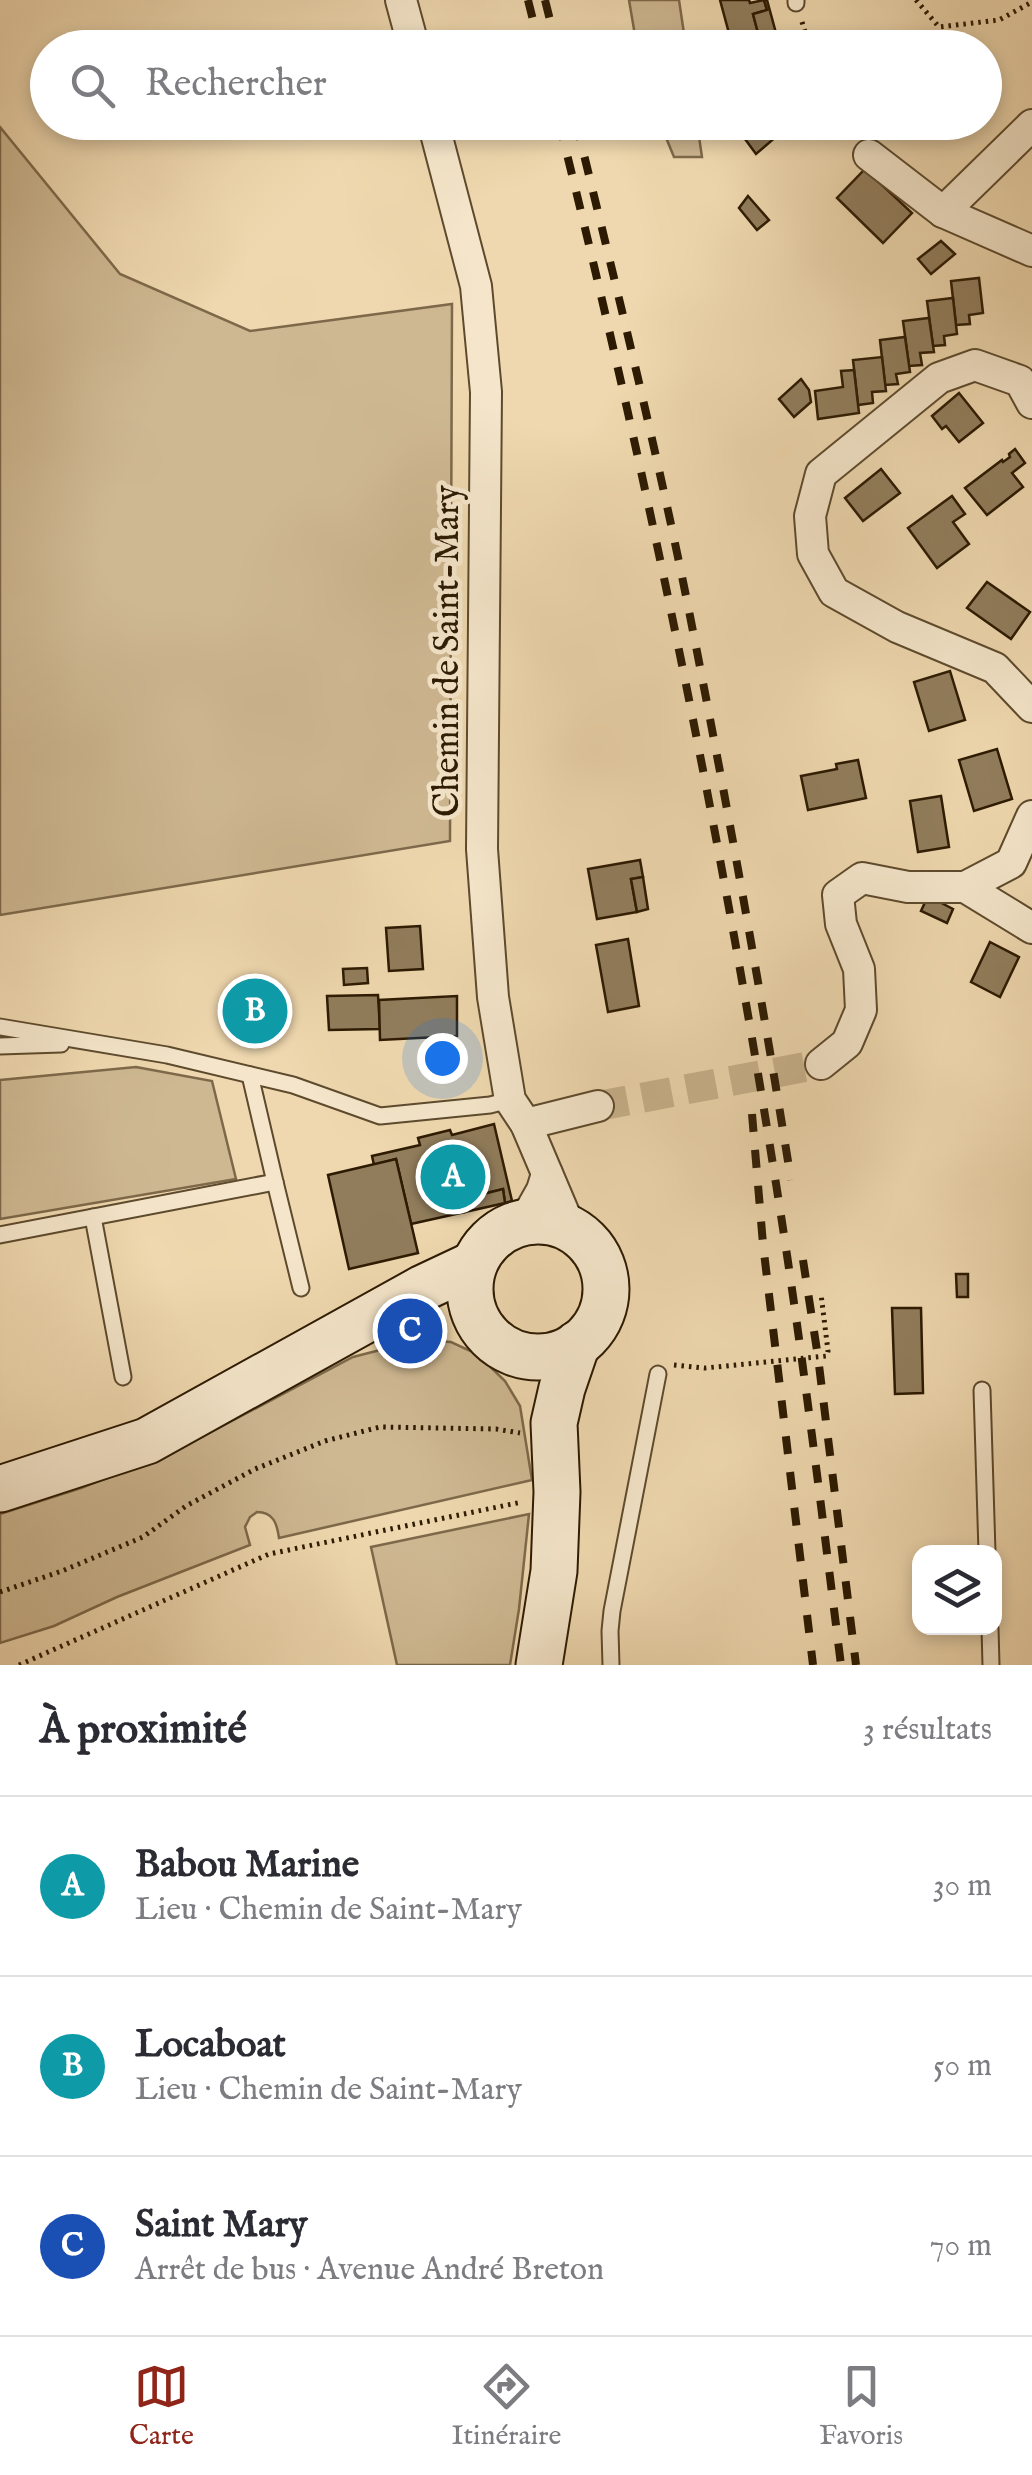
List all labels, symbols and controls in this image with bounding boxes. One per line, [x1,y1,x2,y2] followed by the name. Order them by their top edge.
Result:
[30,30,1002,140] search box
[65,58,120,113] icon: search
[145,61,327,109] text: Rechercher
[426,484,471,817] street label: Chemin de Saint-Mary
[222,974,288,1048] pin: B
[417,1033,468,1084] your location
[420,1140,486,1214] pin: A
[378,1294,442,1368] pin: C
[912,1545,1002,1635] map controls
[912,1545,1002,1635] button: layers
[40,1704,247,1757] text: À proximité
[863,1710,992,1751] text: 3 résultats
[135,1842,359,1890] text: Babou Marine
[62,1866,83,1907] text: A
[933,1866,992,1907] text: 30 m
[135,1890,522,1931] text: Lieu · Chemin de Saint-Mary
[135,2022,286,2070] text: Locaboat
[62,2046,83,2087] text: B
[933,2046,992,2087] text: 50 m
[135,2070,522,2111] text: Lieu · Chemin de Saint-Mary
[135,2202,307,2250] text: Saint Mary
[61,2226,84,2267] text: C
[930,2226,992,2267] text: 70 m
[135,2250,604,2291] text: Arrêt de bus · Avenue André Breton
[129,2359,194,2454] tab: Carte
[452,2359,561,2454] tab: Itinéraire
[819,2359,903,2454] tab: Favoris

